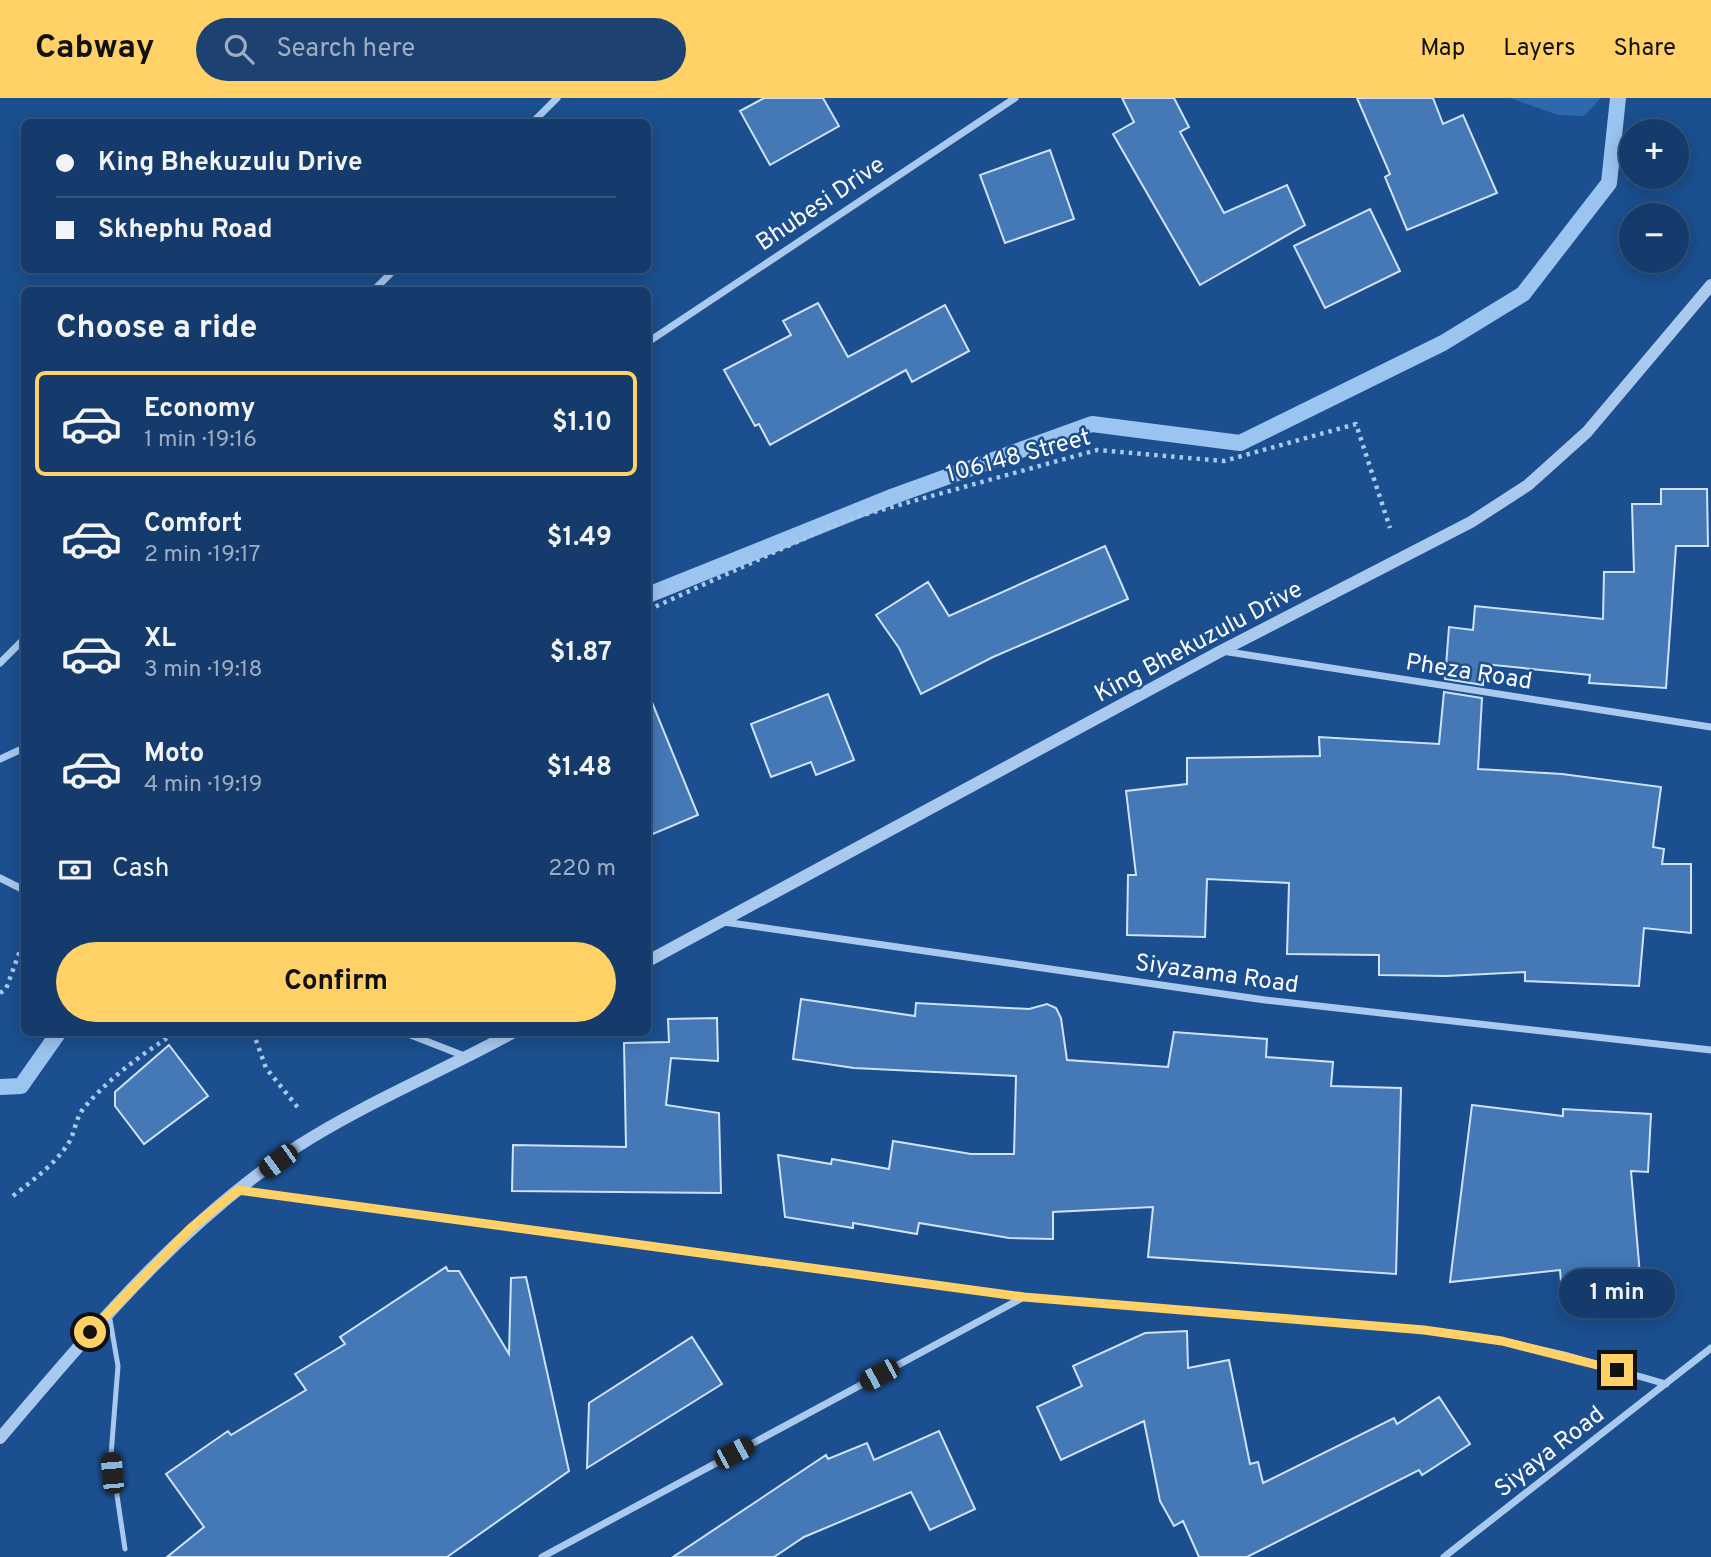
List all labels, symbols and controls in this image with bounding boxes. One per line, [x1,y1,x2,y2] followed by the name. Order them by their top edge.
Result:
[196,18,686,81] search box
[35,28,154,70] text: Cabway
[220,30,258,68] icon: search
[276,33,415,66] text: Search here
[1420,34,1465,64] text: Map
[1503,34,1575,64] text: Layers
[1613,34,1676,64] text: Share
[1619,119,1689,273] map controls
[1619,119,1689,189] button: +
[98,147,362,180] text: King Bhekuzulu Drive
[751,151,891,259] street label: Bhubesi Drive
[1619,203,1689,273] button: −
[98,214,272,247] text: Skhephu Road
[56,309,257,349] text: Choose a ride
[60,392,123,455] icon: car
[144,393,255,426] text: Economy
[552,407,612,440] text: $1.10
[943,423,1094,491] street label: 106148 Street
[144,426,257,455] text: 1 min · 19:16
[60,507,123,570] icon: car
[144,508,242,541] text: Comfort
[547,522,612,555] text: $1.49
[144,541,261,570] text: 2 min · 19:17
[1090,575,1308,710] street label: King Bhekuzulu Drive
[60,622,123,685] icon: car
[144,623,176,656] text: XL
[550,637,612,670] text: $1.87
[1403,648,1534,698] street label: Pheza Road
[144,656,262,685] text: 3 min · 19:18
[60,737,123,800] icon: car
[144,738,204,771] text: Moto
[546,752,612,785] text: $1.48
[144,771,263,800] text: 4 min · 19:19
[56,851,94,889] icon: cash
[112,853,169,886] text: Cash
[548,855,616,884] text: 220 m
[56,942,616,1022] button: Confirm
[1133,949,1300,1001] street label: Siyazama Road
[255,1140,302,1182] car
[1559,1268,1675,1318] callout: 1 min
[1589,1279,1645,1308] text: 1 min
[74,1316,106,1348] route start
[1601,1354,1633,1386] route end
[856,1356,903,1394] car
[1489,1400,1611,1505] street label: Siyaya Road
[711,1434,758,1472] car
[100,1451,125,1495] car

